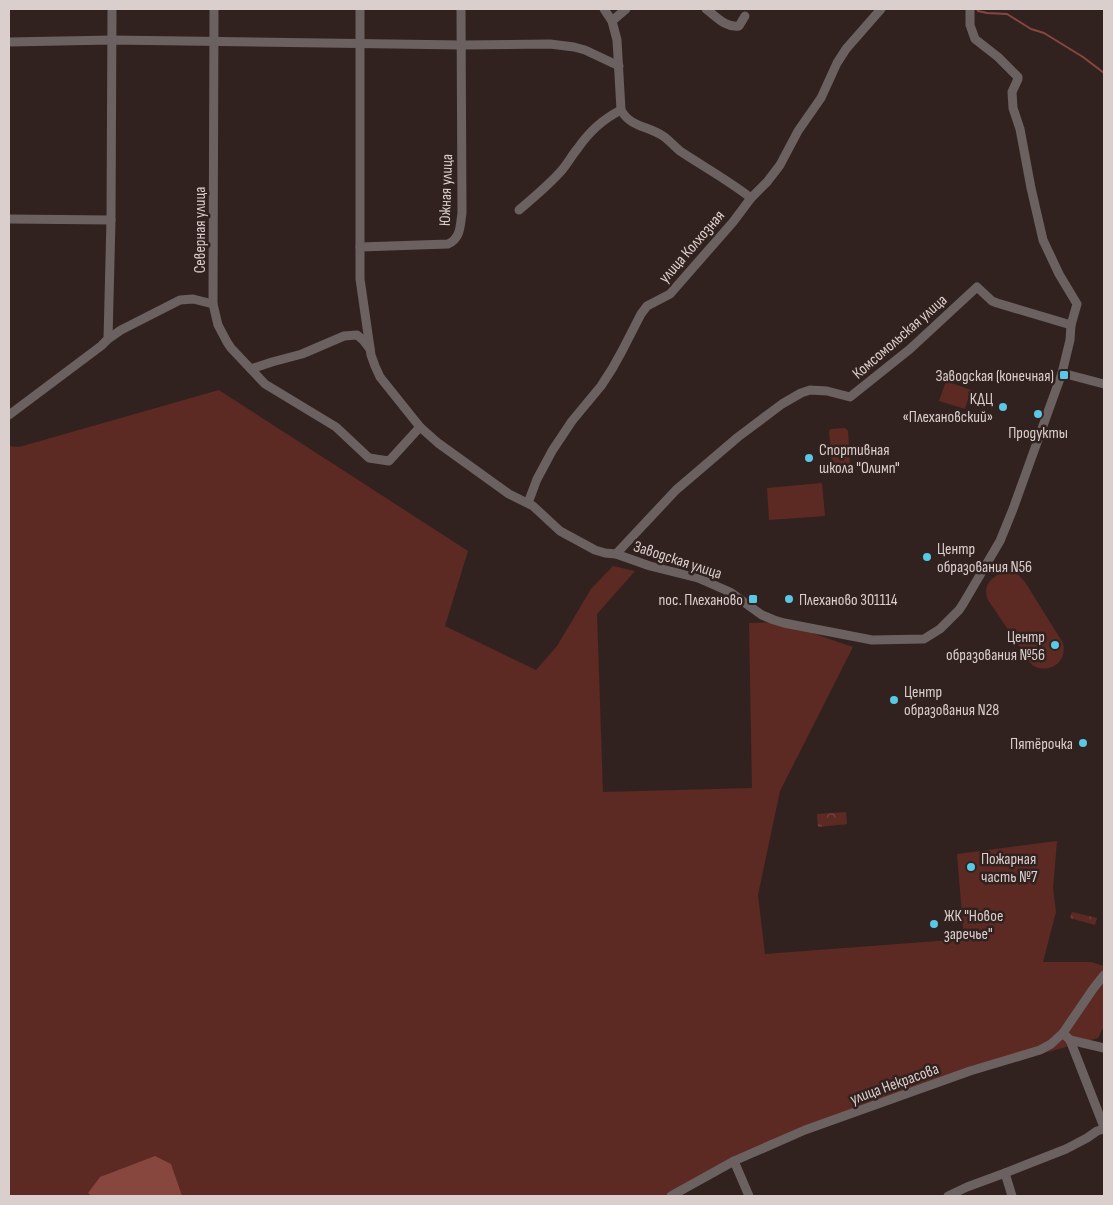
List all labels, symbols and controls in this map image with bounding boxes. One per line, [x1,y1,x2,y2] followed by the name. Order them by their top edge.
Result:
[436,154,457,226] street label: Южная улица
[191,187,210,273] street label: Северная улица
[655,207,729,287] street label: улица Колхозная
[849,291,951,383] street label: Комсомольская улица
[935,367,1054,386] place label: Заводская (конечная)
[1058,369,1070,381] marker: Заводская (конечная)
[902,390,993,427] place label: КДЦ «Плехановский»
[997,401,1009,413] marker: КДЦ «Плехановский»
[1032,408,1044,420] marker: Продукты
[1008,424,1068,443] place label: Продукты
[819,441,900,478] place label: Спортивная школа "Олимп"
[803,452,815,464] marker: Спортивная школа "Олимп"
[631,537,724,584] street label: Заводская улица
[937,540,1032,577] place label: Центр образования N56
[921,551,933,563] marker: Центр образования N56
[659,591,743,610] place label: пос. Плеханово
[799,591,898,610] place label: Плеханово 301114
[747,593,759,605] marker: пос. Плеханово
[783,593,795,605] marker: Плеханово 301114
[946,628,1045,665] place label: Центр образования №56
[1049,639,1061,651] marker: Центр образования №56
[904,683,999,720] place label: Центр образования N28
[888,694,900,706] marker: Центр образования N28
[1010,735,1073,754] place label: Пятёрочка
[1077,737,1089,749] marker: Пятёрочка
[981,850,1038,887] place label: Пожарная часть №7
[965,861,977,873] marker: Пожарная часть №7
[944,907,1003,944] place label: ЖК "Новое заречье"
[928,918,940,930] marker: ЖК "Новое заречье"
[848,1060,941,1109] street label: улица Некрасова

